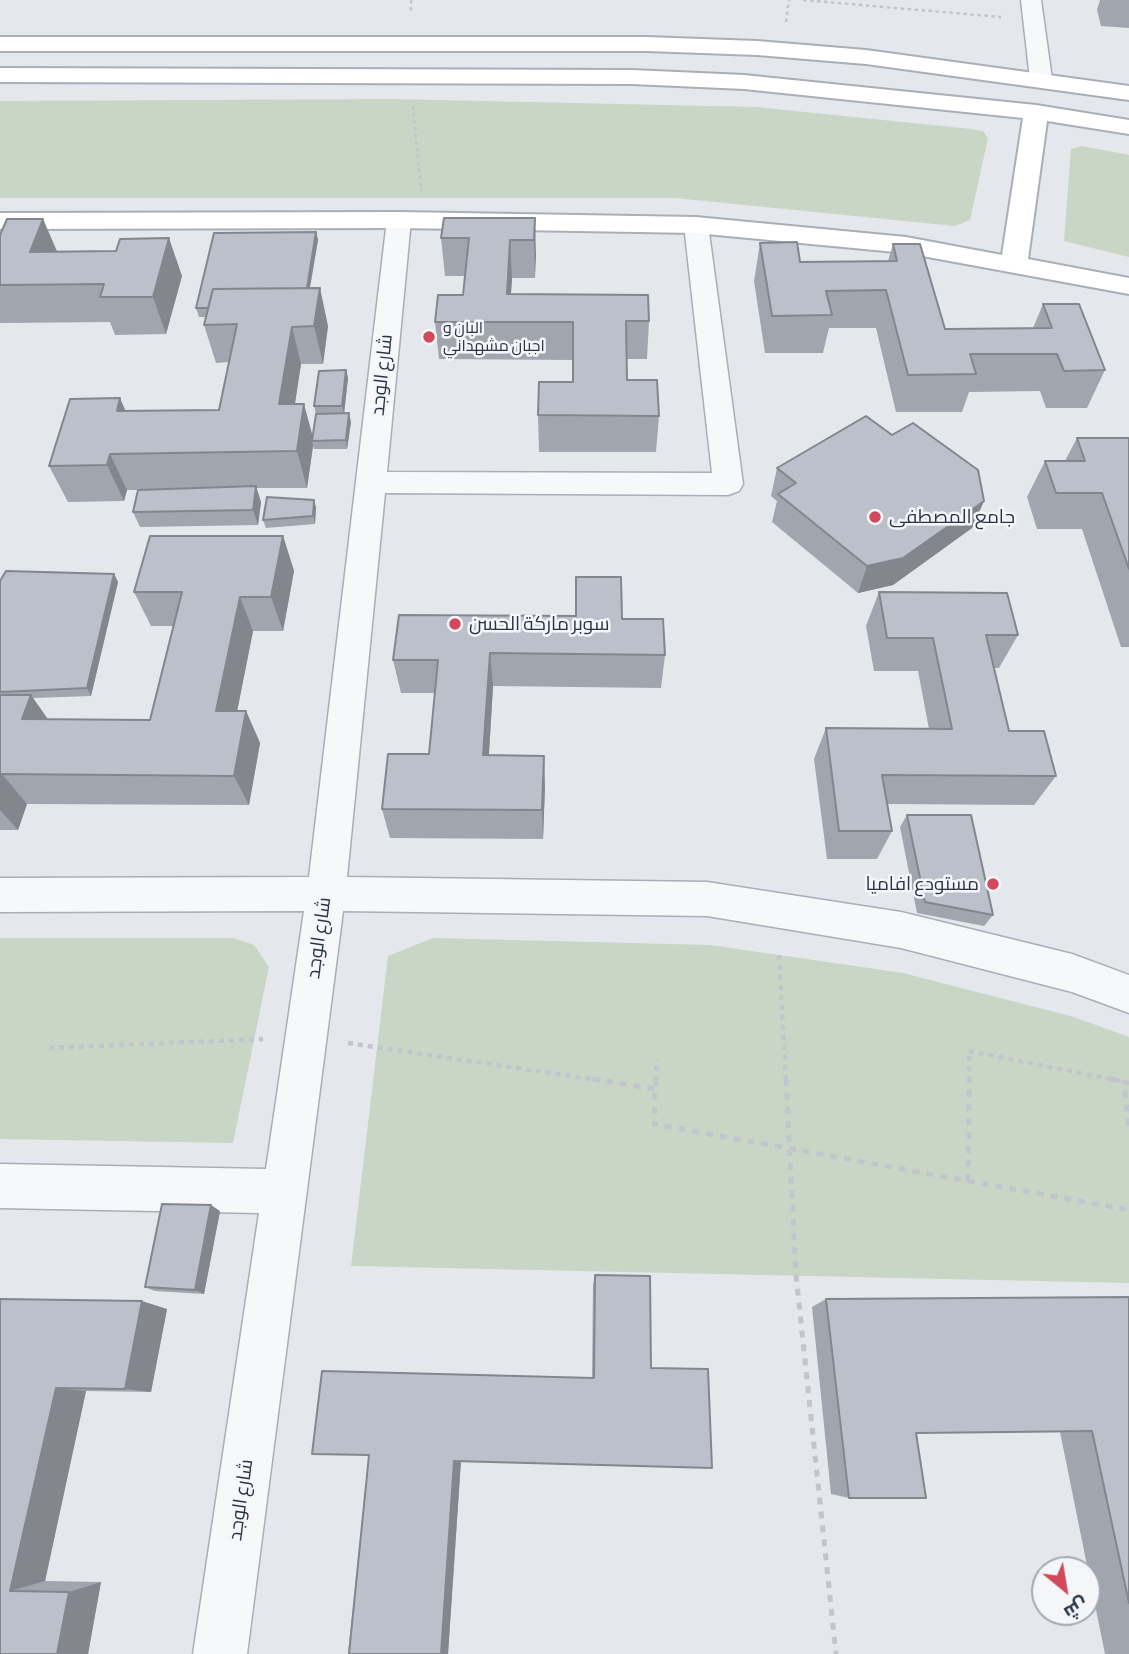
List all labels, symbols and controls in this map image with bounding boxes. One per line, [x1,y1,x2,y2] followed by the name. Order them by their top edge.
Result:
[443,318,545,356] place label: البان و اجبان مشهداني
[421,329,437,345] marker: البان و اجبان مشهداني
[366,333,398,417] street label: شارع الوجد
[889,506,1015,528] place label: جامع المصطفى
[867,509,883,525] marker: جامع المصطفى
[469,613,609,635] place label: سوبر ماركة الحسن
[447,616,463,632] marker: سوبر ماركة الحسن
[865,873,979,895] place label: مستودع افاميا
[985,876,1001,892] marker: مستودع افاميا
[302,896,336,980] street label: شارع الوجد
[224,1458,258,1542] street label: شارع الوجد
[1031,1556,1101,1626] north arrow
[1060,1594,1091,1622] text: ش

